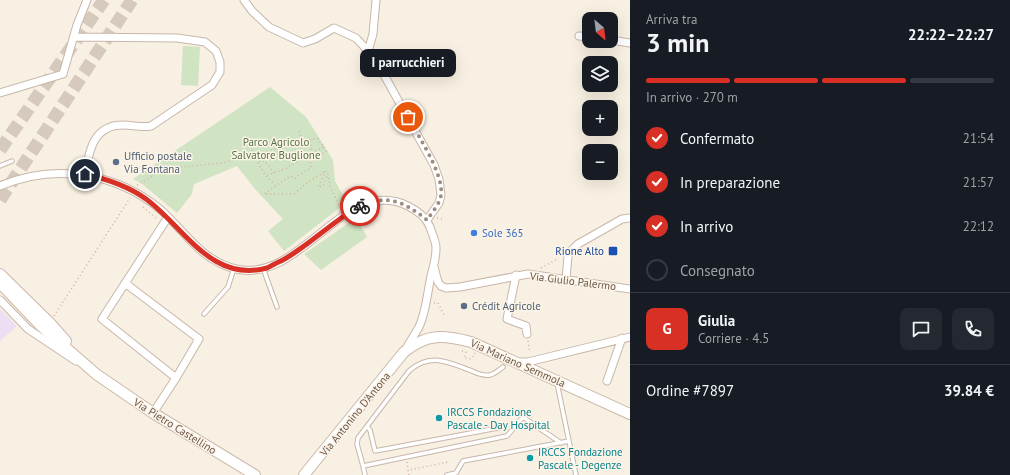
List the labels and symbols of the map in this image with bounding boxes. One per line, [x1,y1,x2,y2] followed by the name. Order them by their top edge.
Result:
[582,12,618,48] north arrow
[360,49,456,77] callout: I parrucchieri
[391,100,425,134] pin
[232,135,321,162] park label: Parco Agricolo Salvatore Buglione
[123,149,192,176] place label: Ufficio postale Via Fontana
[68,157,102,191] pin
[111,157,121,167] marker: Ufficio postale Via Fontana
[340,186,380,226] courier
[482,226,523,240] place label: Sole 365
[469,228,479,238] marker: Sole 365
[555,244,604,258] place label: Rione Alto
[607,245,619,257] marker: Rione Alto
[528,269,617,293] street label: Via Giulio Palermo
[472,299,541,313] place label: Crédit Agricole
[459,301,469,311] marker: Crédit Agricole
[467,335,568,390] street label: Via Mariano Semmola
[316,369,393,460] street label: Via Antonino D'Antona
[130,394,219,457] street label: Via Pietro Castellino
[447,405,550,432] place label: IRCCS Fondazione Pascale - Day Hospital
[434,413,444,423] marker: IRCCS Fondazione Pascale - Day Hospital
[538,445,623,472] place label: IRCCS Fondazione Pascale - Degenze
[525,453,535,463] marker: IRCCS Fondazione Pascale - Degenze

